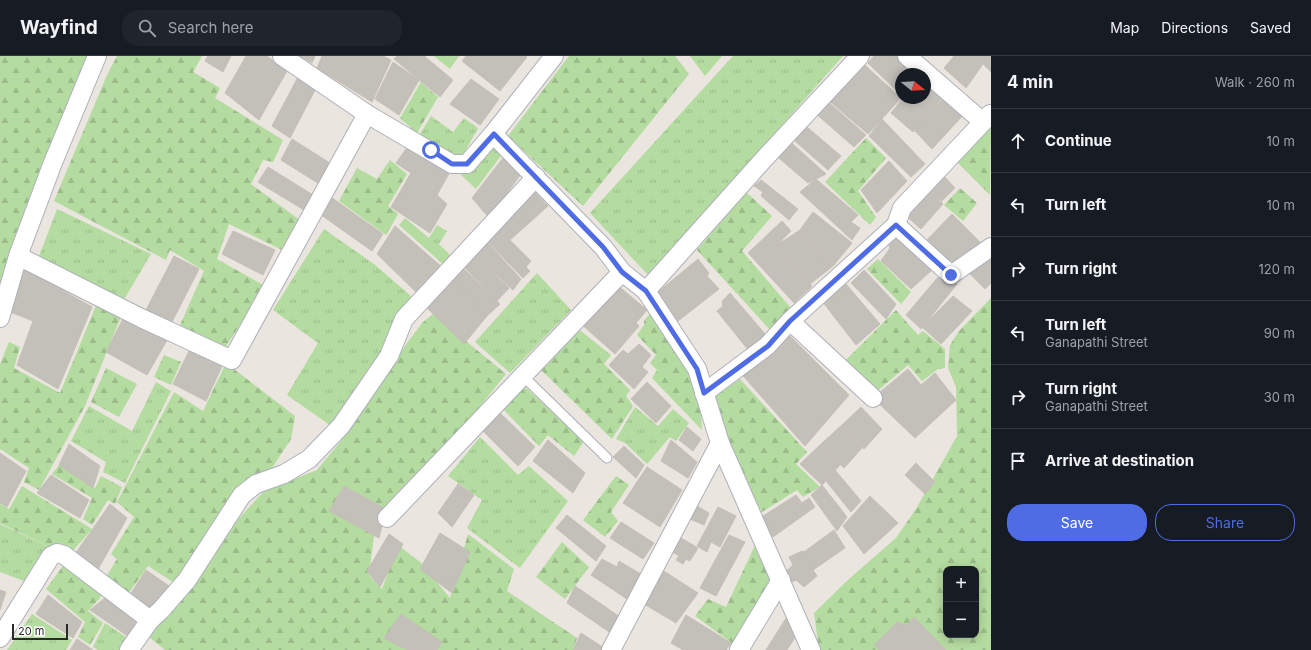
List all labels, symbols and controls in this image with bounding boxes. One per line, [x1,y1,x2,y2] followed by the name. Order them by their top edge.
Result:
[122,10,402,46] search box
[20,16,98,39] text: Wayfind
[136,17,158,39] icon: search
[168,18,253,37] text: Search here
[1110,19,1139,36] text: Map
[1161,19,1228,36] text: Directions
[1250,19,1291,36] text: Saved
[895,68,931,104] north arrow
[1007,72,1053,92] text: 4 min
[1215,74,1295,90] text: Walk · 260 m
[1007,130,1029,152] icon: ahead
[1045,131,1112,150] text: Continue
[1266,133,1295,149] text: 10 m
[422,141,440,159] route start
[1007,194,1029,216] icon: left
[1045,195,1106,214] text: Turn left
[1266,197,1295,213] text: 10 m
[1007,258,1029,280] icon: right
[1045,259,1117,278] text: Turn right
[1259,261,1295,277] text: 120 m
[942,266,960,284] route end
[1045,315,1106,334] text: Turn left
[1007,322,1029,344] icon: left
[1264,325,1295,341] text: 90 m
[1045,334,1148,350] text: Ganapathi Street
[1045,379,1117,398] text: Turn right
[1007,386,1029,408] icon: right
[1264,389,1295,405] text: 30 m
[1045,398,1148,414] text: Ganapathi Street
[1007,450,1029,472] icon: arrive
[1045,451,1194,470] text: Arrive at destination
[1007,504,1147,541] button: Save
[1155,504,1295,541] button: Share
[943,566,979,638] map controls
[943,566,979,602] button: +
[943,602,979,638] button: −
[12,622,68,641] scale bar
[18,624,44,638] text: 20 m

